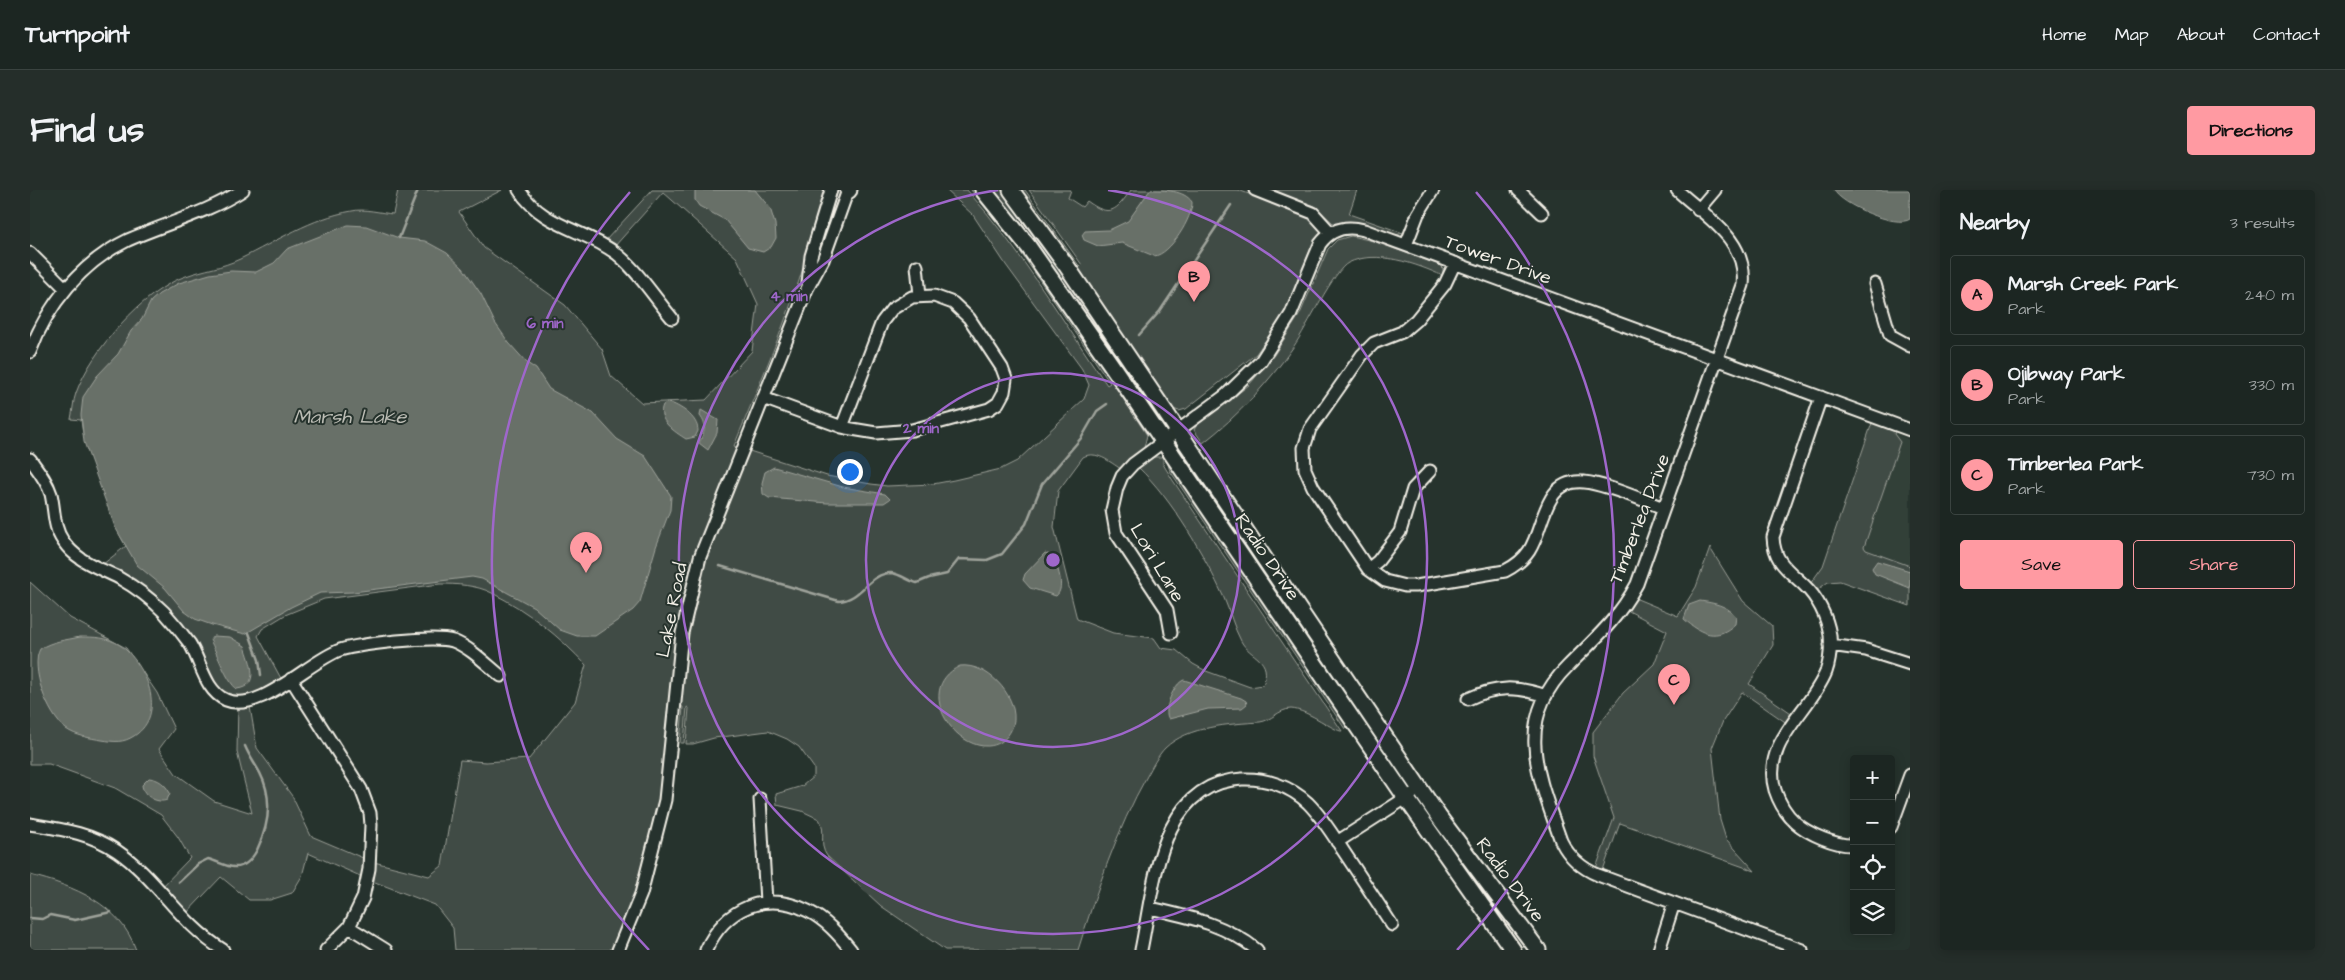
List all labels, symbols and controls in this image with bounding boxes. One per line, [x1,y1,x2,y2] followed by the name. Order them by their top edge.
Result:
[25,18,130,52] text: Turnpoint
[2042,22,2087,47] text: Home
[2115,22,2149,47] text: Map
[2177,22,2225,47] text: About
[2253,22,2320,47] text: Contact
[30,106,144,155] text: Find us
[2187,106,2315,155] button: Directions
[1960,208,2030,237] text: Nearby
[2230,212,2295,234] text: 3 results
[1441,228,1555,292] street label: Tower Drive
[1178,261,1210,302] pin: B
[2008,271,2178,298] text: Marsh Creek Park
[1972,284,1982,306] text: A
[2245,284,2294,306] text: 240 m
[770,286,808,307] text: 4 min
[2008,298,2045,320] text: Park
[527,313,564,334] text: 6 min
[2008,361,2125,388] text: Ojibway Park
[1971,374,1983,396] text: B
[2249,374,2294,396] text: 330 m
[2008,388,2045,410] text: Park
[294,403,408,431] water label: Marsh Lake
[902,418,940,439] text: 2 min
[1603,450,1677,588] street label: Timberlea Drive
[2008,451,2143,478] text: Timberlea Park
[837,459,863,485] your location
[1971,464,1983,486] text: C
[2247,464,2294,486] text: 730 m
[2008,478,2045,500] text: Park
[1228,508,1306,606] street label: Radio Drive
[1123,519,1191,607] street label: Lori Lane
[570,532,602,573] pin: A
[1960,540,2123,589] button: Save
[2133,540,2295,589] button: Share
[1044,551,1062,569] centre of rings
[650,560,694,660] street label: Lake Road
[1658,664,1690,705] pin: C
[1850,755,1895,935] map controls
[1850,755,1895,800] button: +
[1850,800,1895,845] button: −
[1469,832,1551,928] street label: Radio Drive
[1850,845,1895,890] button: locate
[1850,890,1895,935] button: layers

